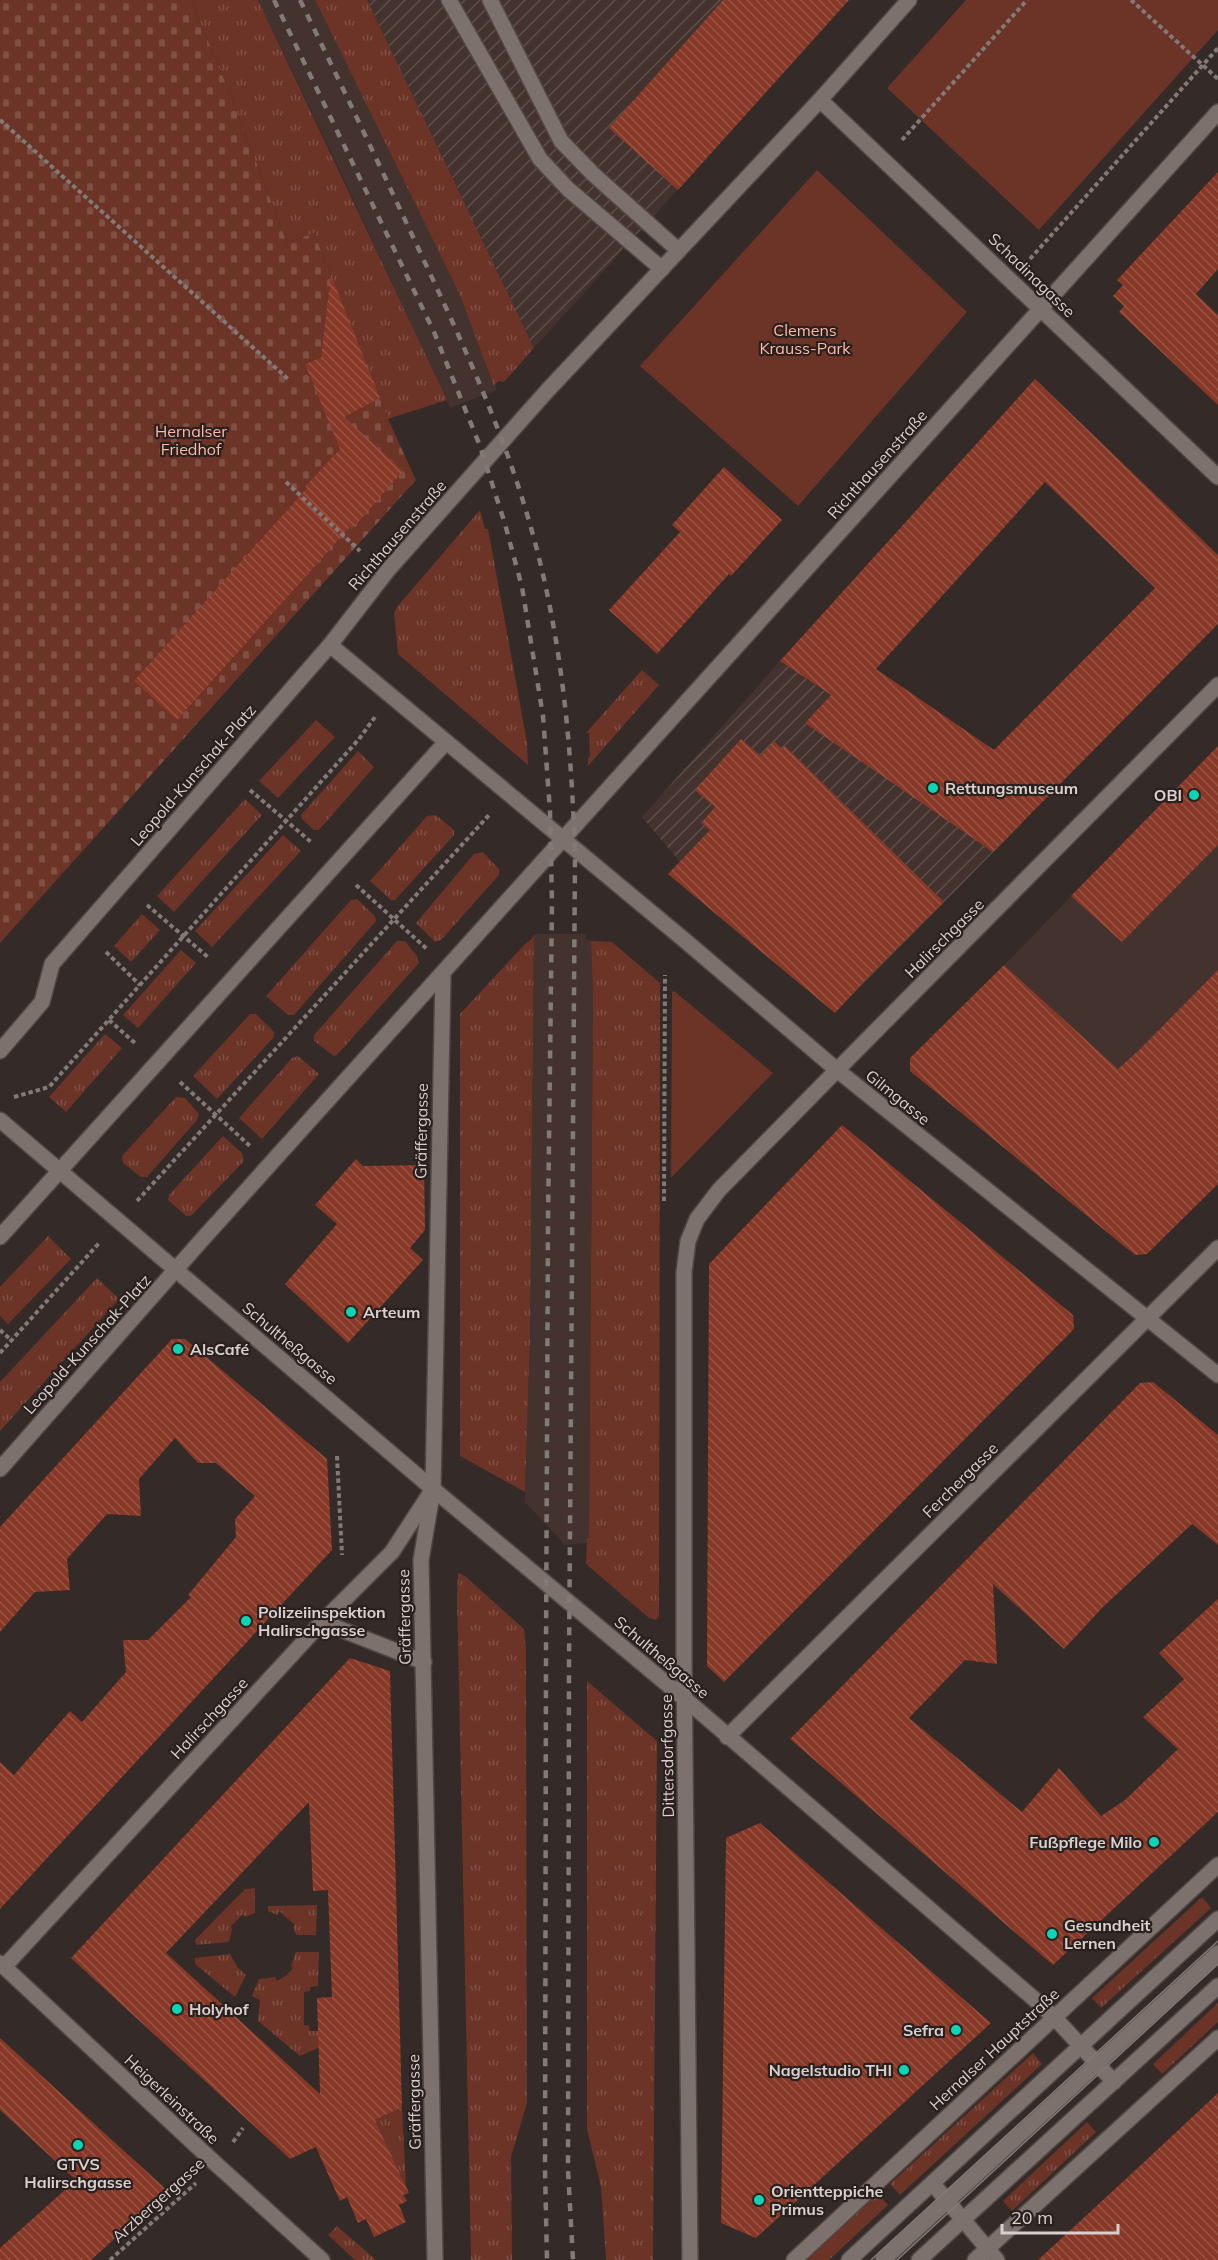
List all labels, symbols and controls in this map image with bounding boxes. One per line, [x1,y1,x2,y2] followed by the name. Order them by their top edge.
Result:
[984,229,1080,321] street label: Schadinagasse
[759,320,851,358] park label: Clemens Krauss-Park
[823,405,931,523] street label: Richthausenstraße
[155,421,227,459] park label: Hernalser Friedhof
[344,476,450,594] street label: Richthausenstraße
[126,700,260,850] street label: Leopold-Kunschak-Platz
[945,778,1078,798] place label: Rettungsmuseum
[926,781,940,795] marker: Rettungsmuseum
[1154,785,1182,805] place label: OBI
[1187,788,1201,802] marker: OBI
[900,894,988,982] street label: Halirschgasse
[862,1065,934,1129] street label: Gilmgasse
[410,1083,432,1179] street label: Gräffergasse
[19,1270,155,1418] street label: Leopold-Kunschak-Platz
[238,1297,342,1389] street label: Schultheßgasse
[363,1302,420,1322] place label: Arteum
[344,1305,358,1319] marker: Arteum
[190,1339,249,1359] place label: AlsCafé
[171,1342,185,1356] marker: AlsCafé
[918,1438,1002,1522] street label: Ferchergasse
[393,1569,415,1665] street label: Gräffergasse
[258,1602,386,1640] place label: Polizeiinspektion Halirschgasse
[610,1611,714,1703] street label: Schultheßgasse
[239,1614,253,1628] marker: Polizeiinspektion Halirschgasse
[166,1673,252,1763] street label: Halirschgasse
[656,1694,678,1818] street label: Dittersdorfgasse
[1029,1832,1142,1852] place label: Fußpflege Milo
[1147,1835,1161,1849] marker: Fußpflege Milo
[1064,1915,1150,1953] place label: Gesundheit Lernen
[1045,1927,1059,1941] marker: Gesundheit Lernen
[925,1984,1063,2114] street label: Hernalser Hauptstraße
[189,1999,250,2019] place label: Holyhof
[170,2002,184,2016] marker: Holyhof
[903,2020,944,2040] place label: Sefra
[949,2023,963,2037] marker: Sefra
[120,2050,224,2148] street label: Heigerleinstraße
[403,2054,425,2150] street label: Gräffergasse
[769,2060,892,2080] place label: Nagelstudio THI
[897,2063,911,2077] marker: Nagelstudio THI
[71,2138,85,2152] marker: GTVS Halirschgasse
[108,2153,208,2247] street label: Arzbergergasse
[24,2154,132,2192] place label: GTVS Halirschgasse
[771,2181,884,2219] place label: Orientteppiche Primus
[752,2193,766,2207] marker: Orientteppiche Primus
[1002,2197,1118,2235] scale bar
[1011,2206,1053,2229] text: 20 m

